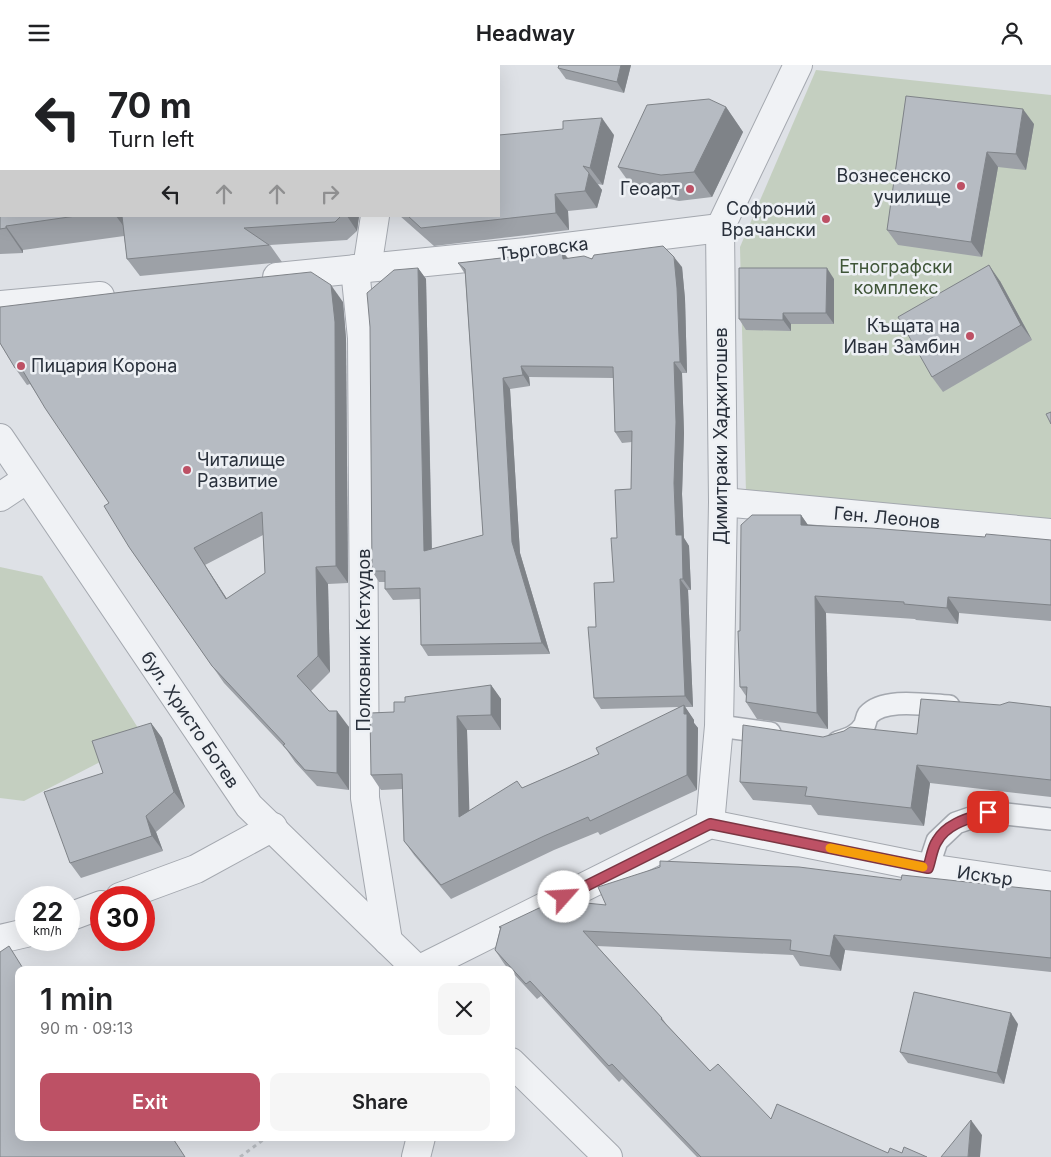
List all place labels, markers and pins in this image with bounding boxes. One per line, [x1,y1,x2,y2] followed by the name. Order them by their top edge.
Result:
[837,165,951,207] place label: Вознесенско училище
[620,178,681,199] place label: Геоарт
[955,180,967,192] marker: Вознесенско училище
[684,183,696,195] marker: Геоарт
[721,198,816,240] place label: Софроний Врачански
[820,213,832,225] marker: Софроний Врачански
[843,315,960,357] place label: Къщата на Иван Замбин
[964,330,976,342] marker: Къщата на Иван Замбин
[31,355,177,376] place label: Пицария Корона
[15,360,27,372] marker: Пицария Корона
[197,449,285,491] place label: Читалище Развитие
[181,464,193,476] marker: Читалище Развитие
[967,791,1009,833] pin

